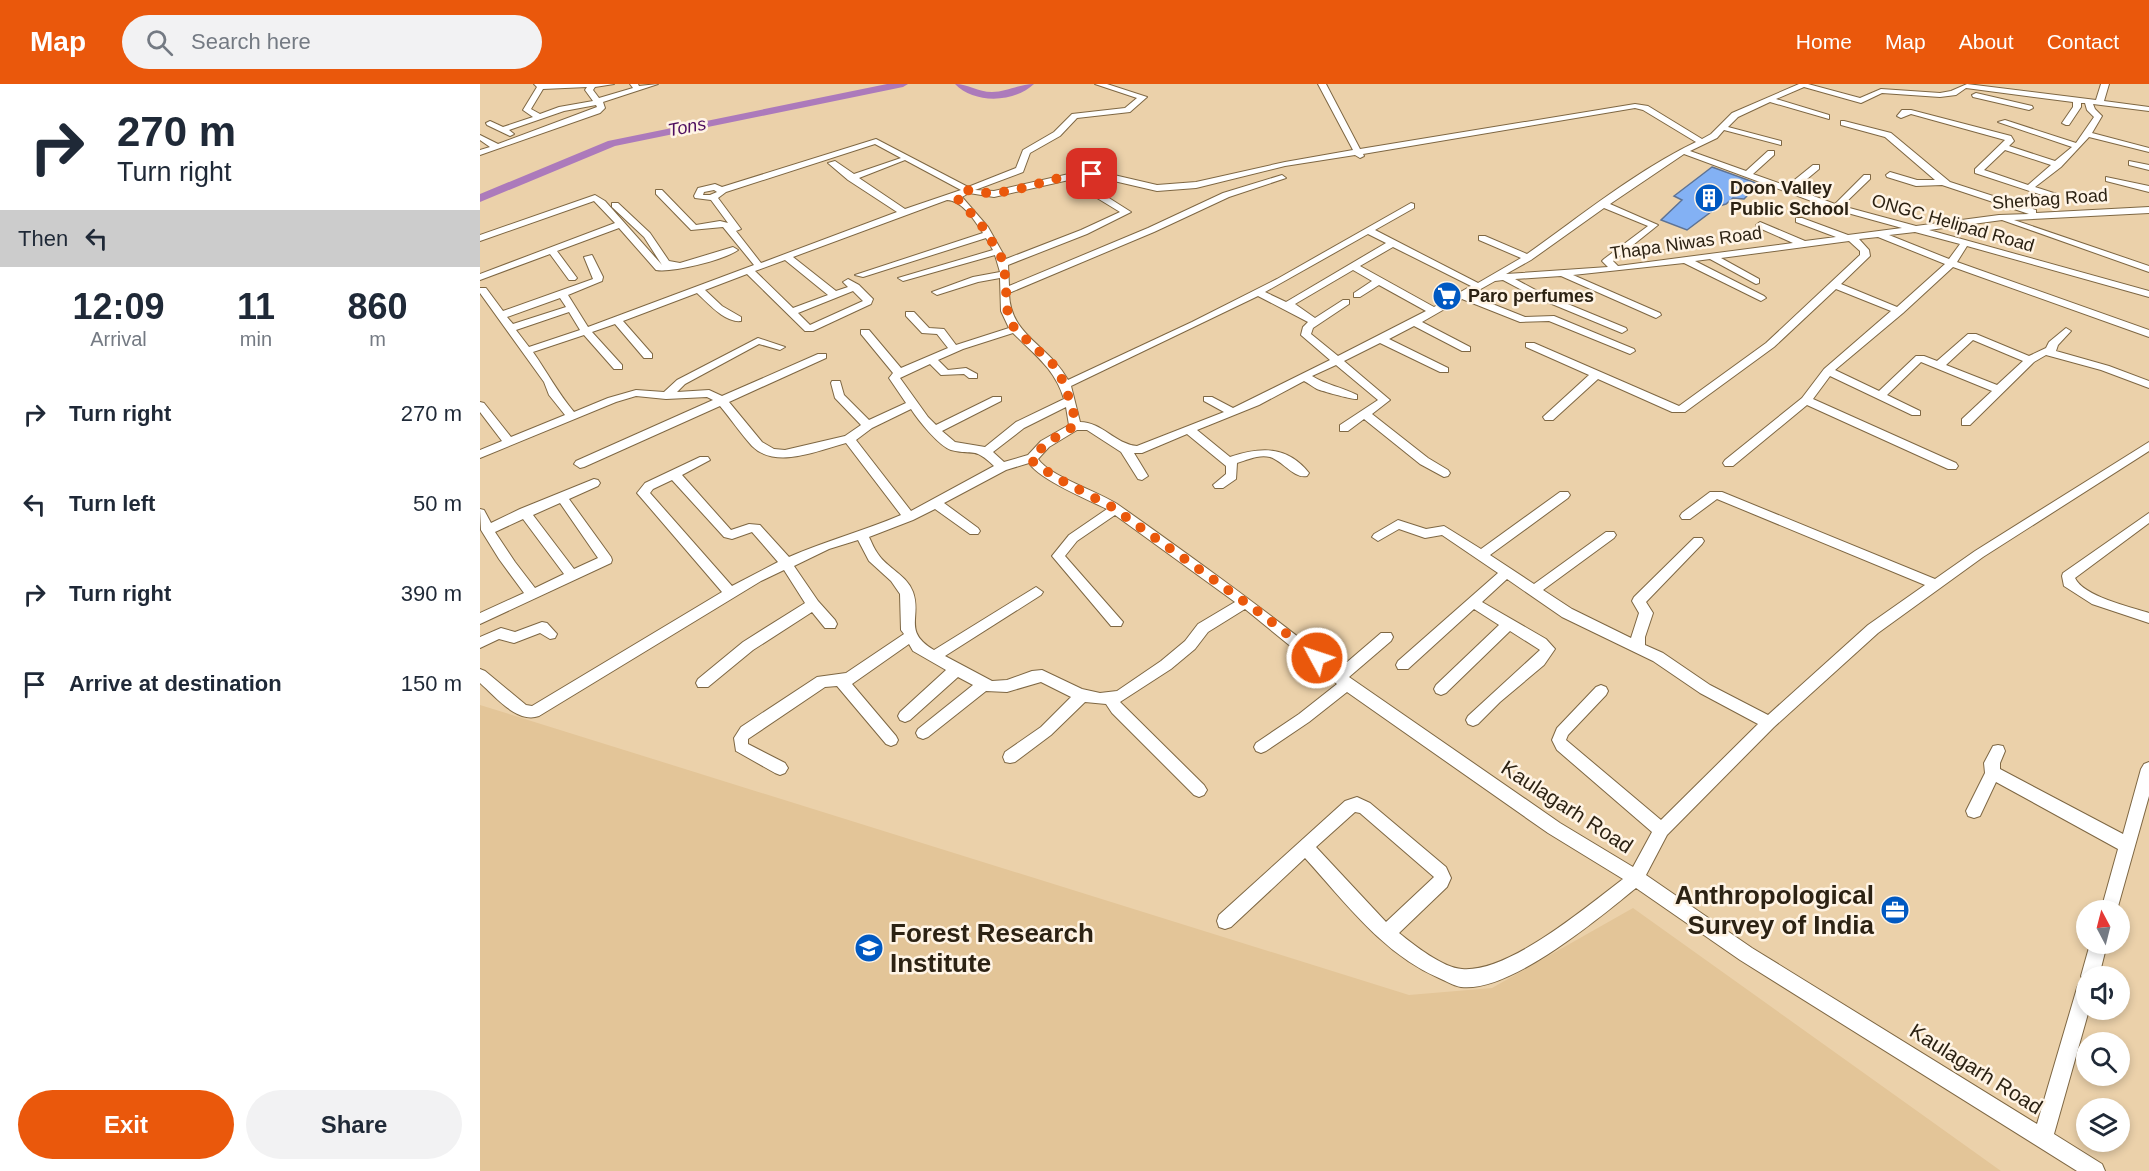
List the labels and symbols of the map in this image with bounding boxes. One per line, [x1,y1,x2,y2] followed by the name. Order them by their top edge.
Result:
[666,114,708,140] water label: Tons
[1066,148,1117,199] pin
[1730,178,1849,219] place label: Doon Valley Public School
[1693,182,1725,214] building icon: Doon Valley Public School
[1991,185,2109,213] street label: Sherbag Road
[1869,190,2037,256] street label: ONGC Helipad Road
[1609,222,1763,264] street label: Thapa Niwas Road
[1431,280,1463,312] supermarket icon: Paro perfumes
[1468,286,1594,306] place label: Paro perfumes
[1285,626,1349,690] position arrow
[1497,756,1637,858] street label: Kaulagarh Road
[1675,880,1875,940] place label: Anthropological Survey of India
[1879,894,1911,926] office icon: Anthropological Survey of India
[2076,900,2130,954] north arrow
[890,918,1094,978] place label: Forest Research Institute
[853,932,885,964] school or university icon: Forest Research Institute
[1906,1019,2047,1119] street label: Kaulagarh Road

